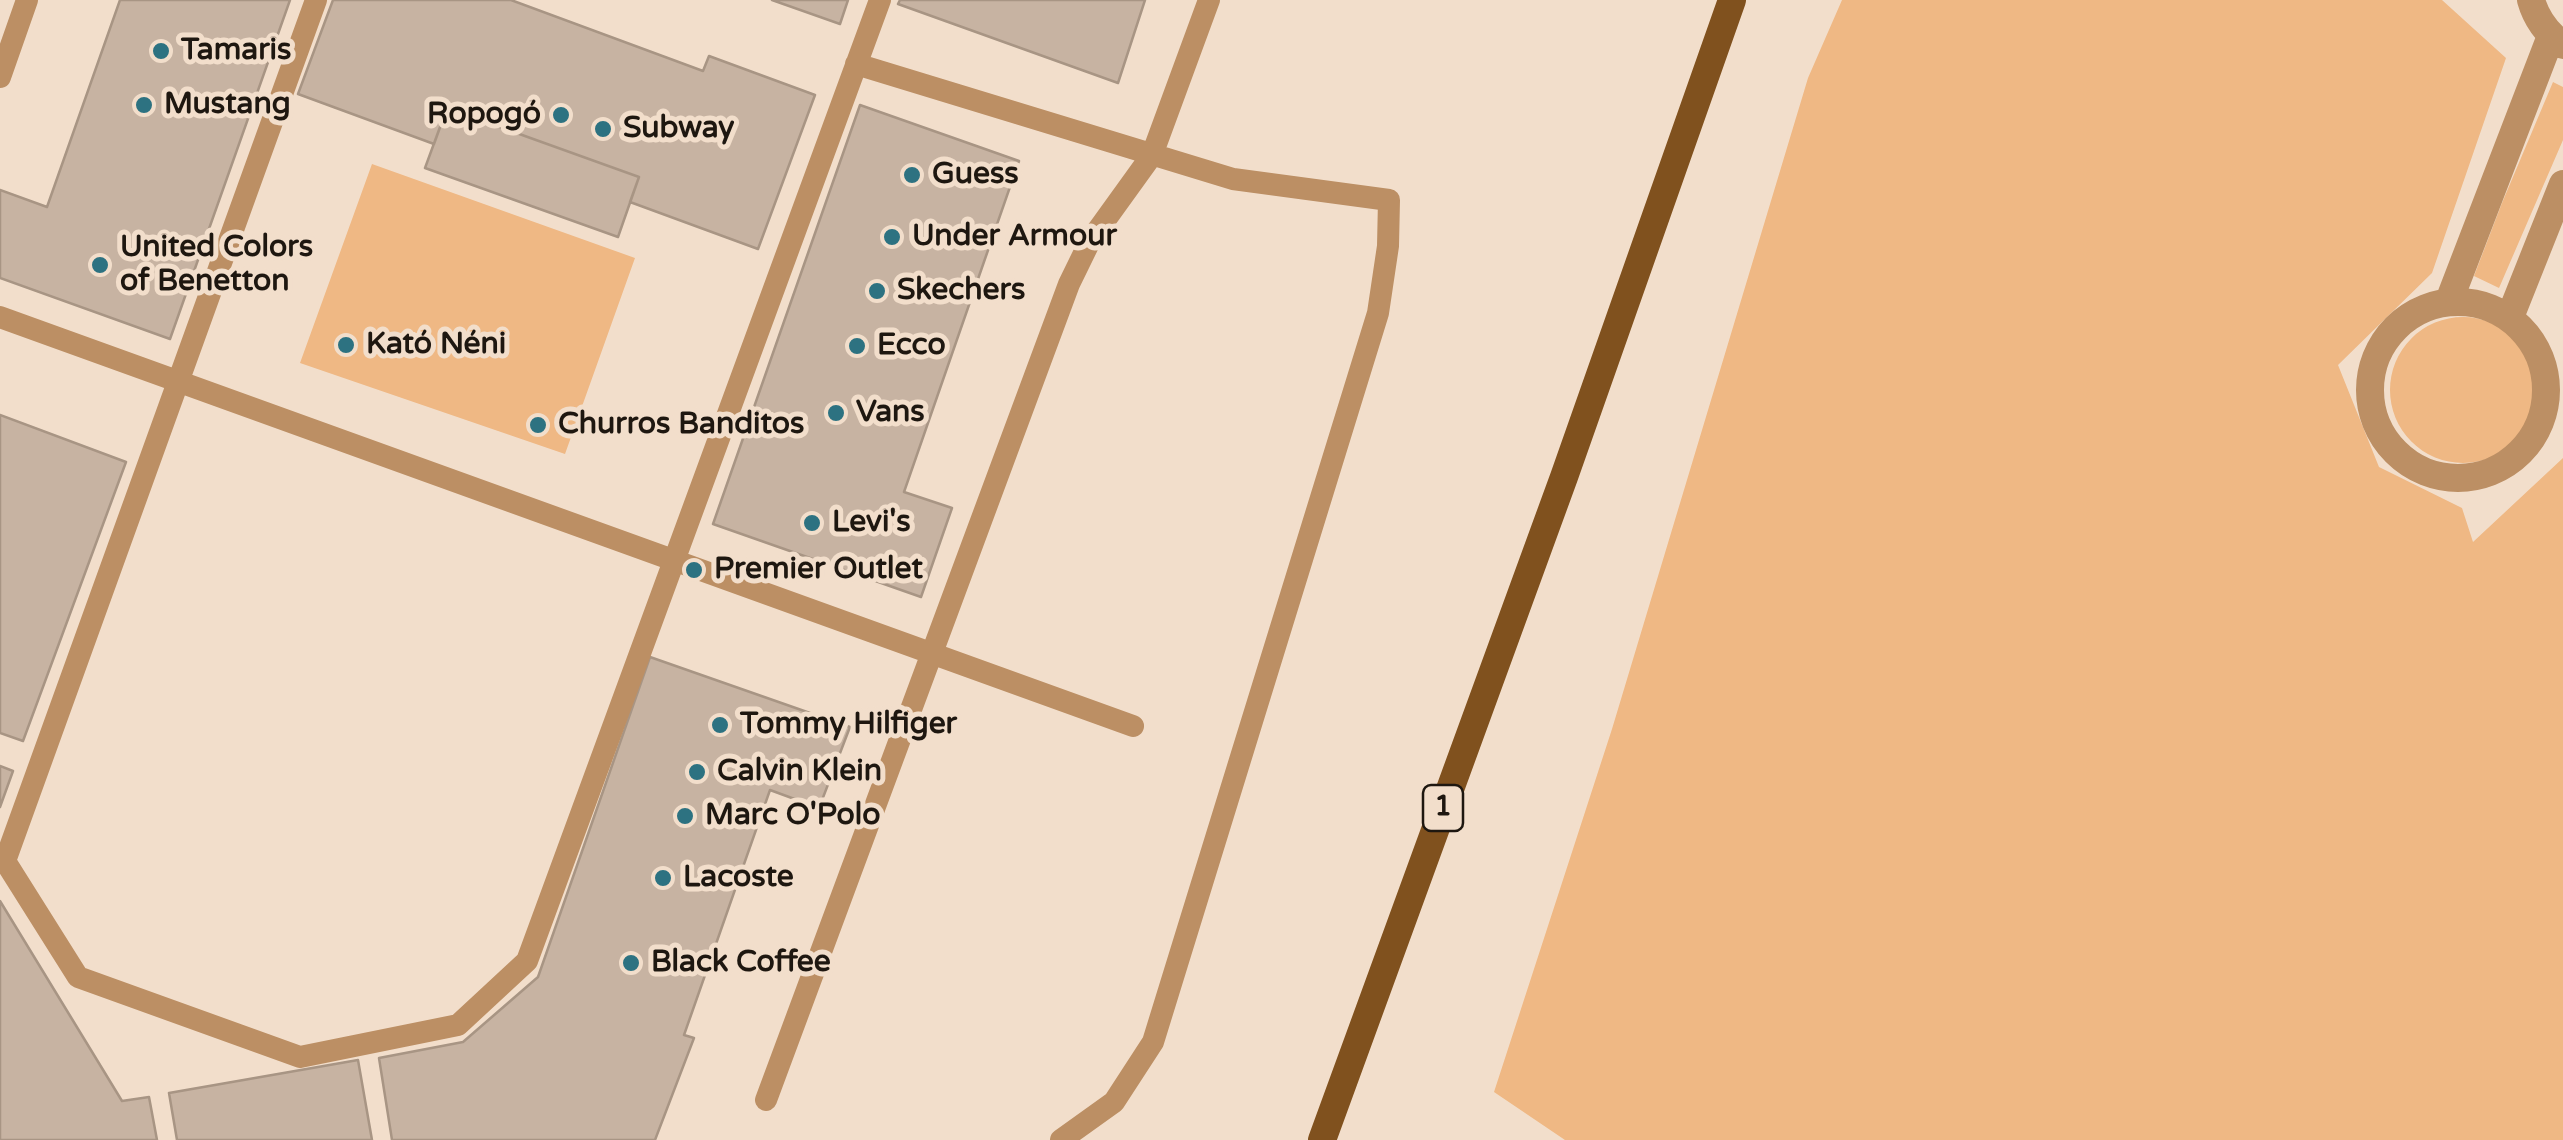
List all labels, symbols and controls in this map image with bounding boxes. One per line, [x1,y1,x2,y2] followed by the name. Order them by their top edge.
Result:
[181,33,291,69] place label: Tamaris
[150,40,172,62] marker: Tamaris
[164,87,291,123] place label: Mustang
[133,94,155,116] marker: Mustang
[427,97,541,133] place label: Ropogó
[550,104,572,126] marker: Ropogó
[623,111,734,147] place label: Subway
[592,118,614,140] marker: Subway
[932,157,1019,193] place label: Guess
[901,164,923,186] marker: Guess
[912,219,1117,255] place label: Under Armour
[881,226,903,248] marker: Under Armour
[120,230,313,300] place label: United Colors of Benetton
[89,254,111,276] marker: United Colors of Benetton
[897,273,1025,309] place label: Skechers
[866,280,888,302] marker: Skechers
[366,327,506,363] place label: Kató Néni
[877,328,946,364] place label: Ecco
[335,334,357,356] marker: Kató Néni
[846,335,868,357] marker: Ecco
[856,395,925,431] place label: Vans
[825,402,847,424] marker: Vans
[558,407,804,443] place label: Churros Banditos
[527,414,549,436] marker: Churros Banditos
[832,505,911,541] place label: Levi's
[801,512,823,534] marker: Levi's
[714,552,923,588] place label: Premier Outlet
[683,559,705,581] marker: Premier Outlet
[740,707,957,743] place label: Tommy Hilfiger
[709,714,731,736] marker: Tommy Hilfiger
[717,754,882,790] place label: Calvin Klein
[686,761,708,783] marker: Calvin Klein
[1423,785,1463,831] road number: 1
[705,798,880,834] place label: Marc O'Polo
[674,805,696,827] marker: Marc O'Polo
[683,860,794,896] place label: Lacoste
[652,867,674,889] marker: Lacoste
[651,945,831,981] place label: Black Coffee
[620,952,642,974] marker: Black Coffee

